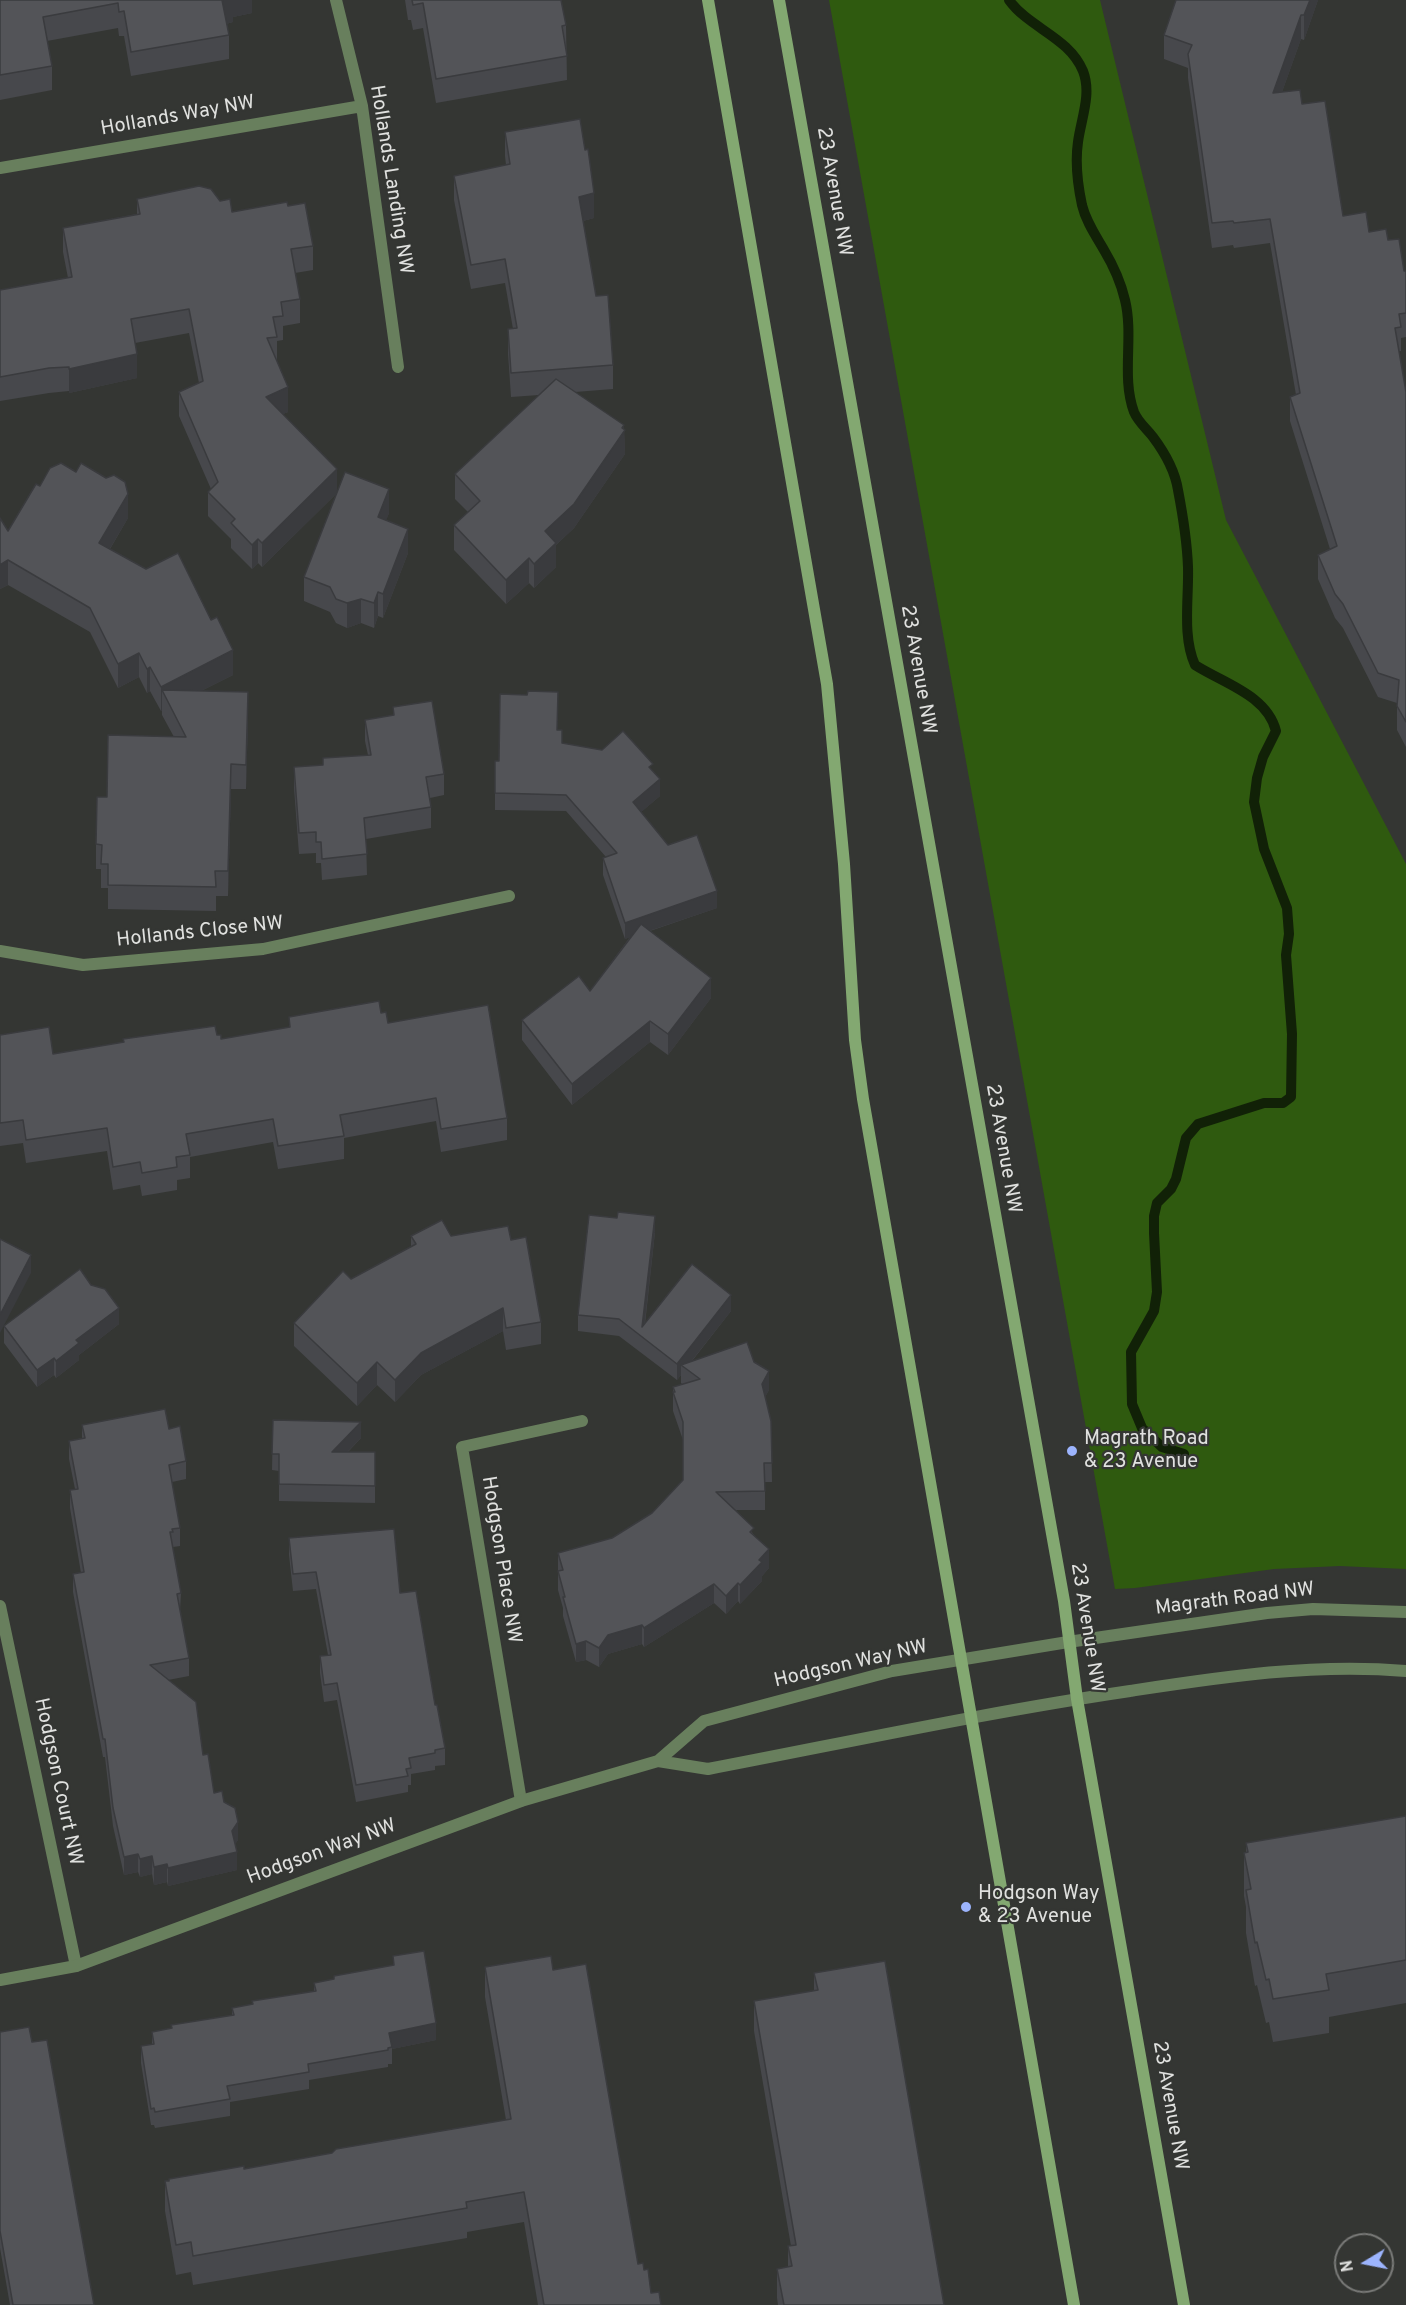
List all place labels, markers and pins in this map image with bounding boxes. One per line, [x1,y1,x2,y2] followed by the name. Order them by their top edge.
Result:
[1084,1428,1209,1475] place label: Magrath Road & 23 Avenue
[1065,1444,1079,1458] marker: Magrath Road & 23 Avenue
[978,1883,1100,1930] place label: Hodgson Way & 23 Avenue
[959,1900,973,1914] marker: Hodgson Way & 23 Avenue

